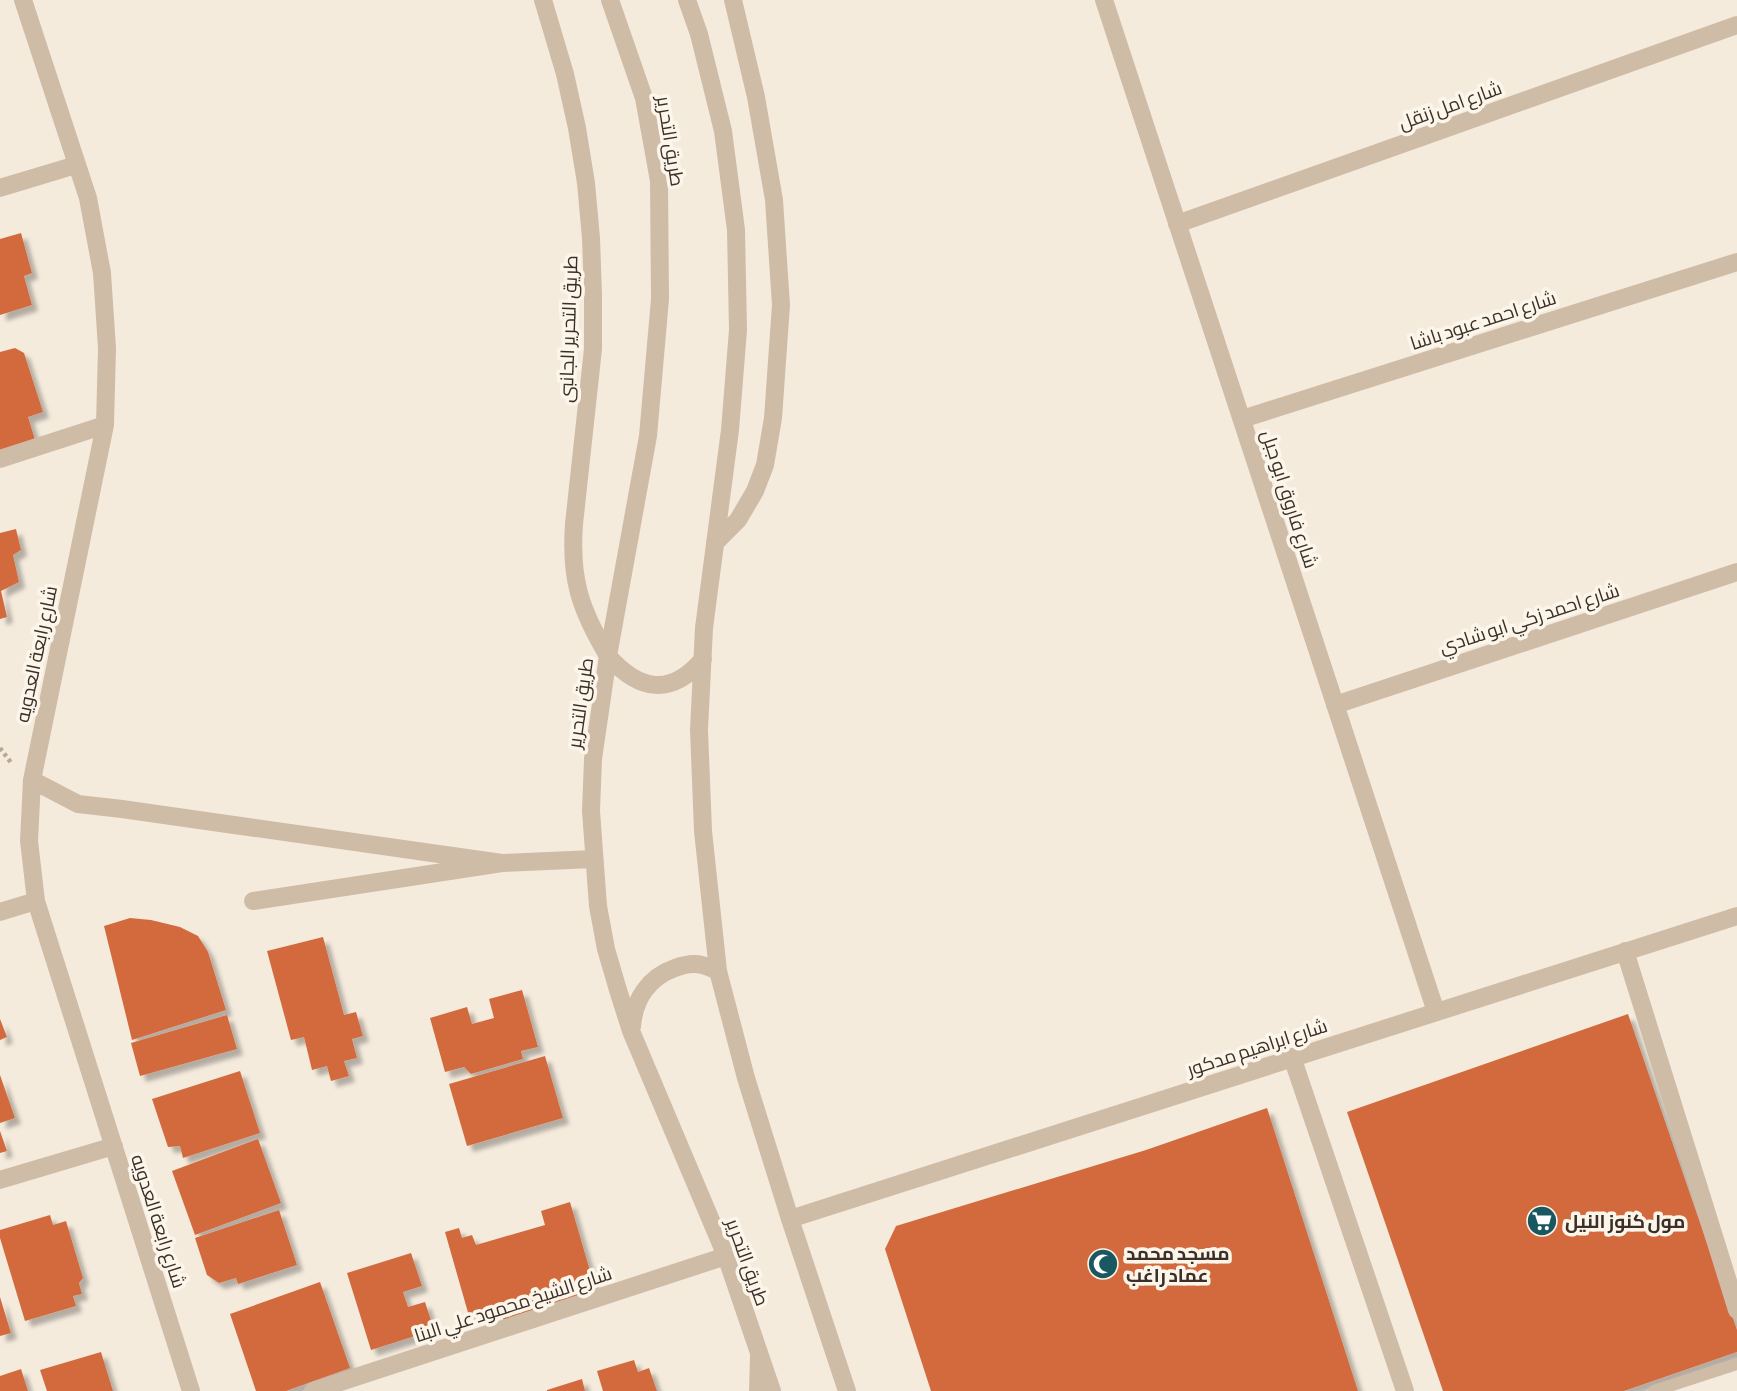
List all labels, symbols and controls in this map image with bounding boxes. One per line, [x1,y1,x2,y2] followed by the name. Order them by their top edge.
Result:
[1395,76,1506,137] street label: شارع امل زنقل
[651,93,689,188] street label: طريق التحرير
[554,255,584,403] street label: طريق التحرير الجانبى
[1407,286,1560,357] street label: شارع احمد عبود باشا
[1254,427,1323,572] street label: شارع فاروق ابو جبل
[1436,578,1623,661] street label: شارع احمد زكي ابو شادي
[11,584,64,725] street label: شارع رابعة العدويه
[563,656,599,751] street label: طريق التحرير
[1183,1014,1331,1083] street label: شارع ابراهيم مدكور
[124,1151,191,1292] street label: شارع رابعة العدويه
[1525,1204,1559,1238] supermarket icon: مول كنوز النيل
[1565,1210,1685,1234] place label: مول كنوز النيل
[720,1214,774,1309] street label: طريق التحرير
[1126,1242,1230,1287] place label: مسجد محمد عماد راغب
[1086,1247,1120,1281] mosque icon: مسجد محمد عماد راغب
[411,1262,616,1350] street label: شارع الشيخ محمود علي البنا

